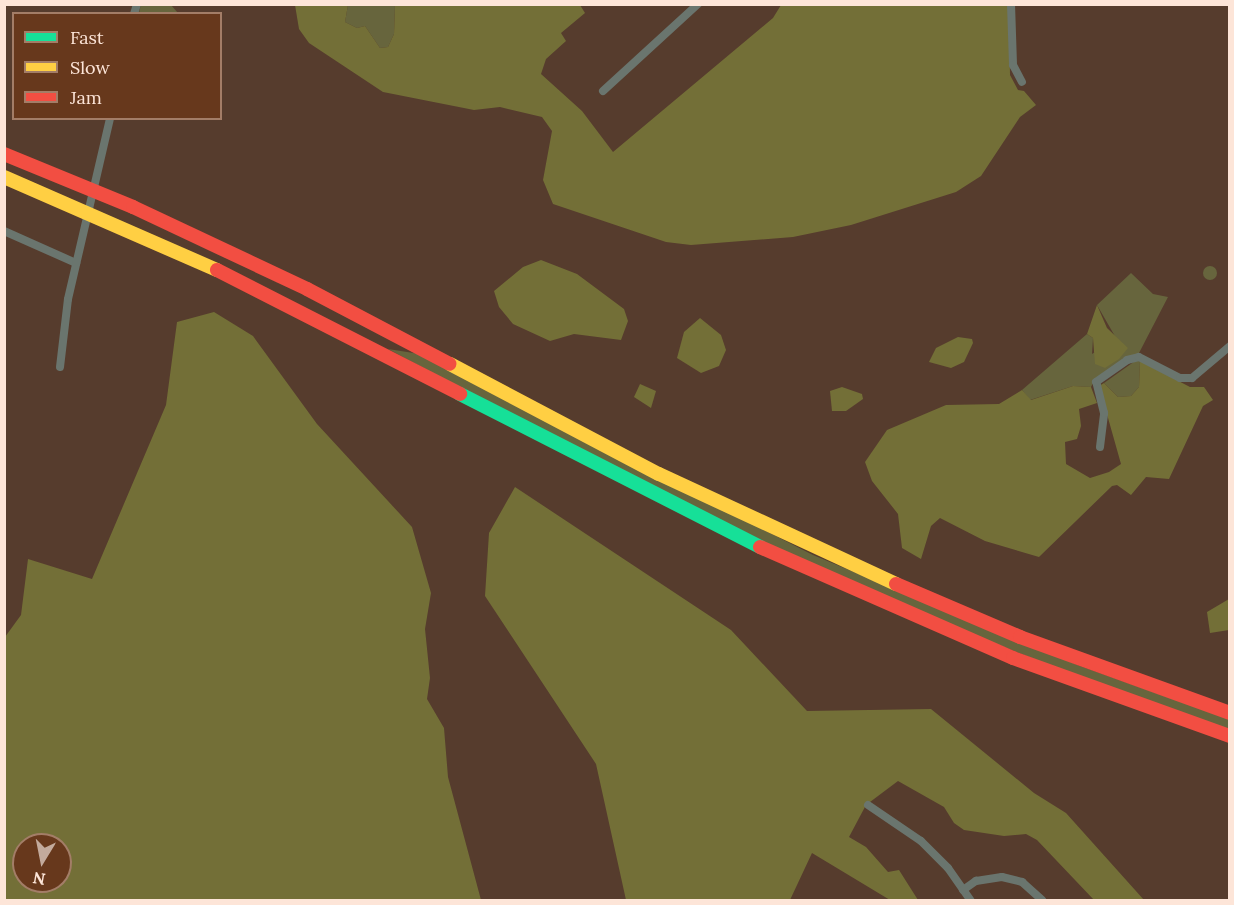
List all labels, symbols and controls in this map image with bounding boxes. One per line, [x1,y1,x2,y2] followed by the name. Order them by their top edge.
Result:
[12,12,222,120] legend
[70,26,104,49] text: Fast
[70,56,110,79] text: Slow
[70,86,102,109] text: Jam
[12,833,72,893] north arrow
[31,868,47,890] text: N

